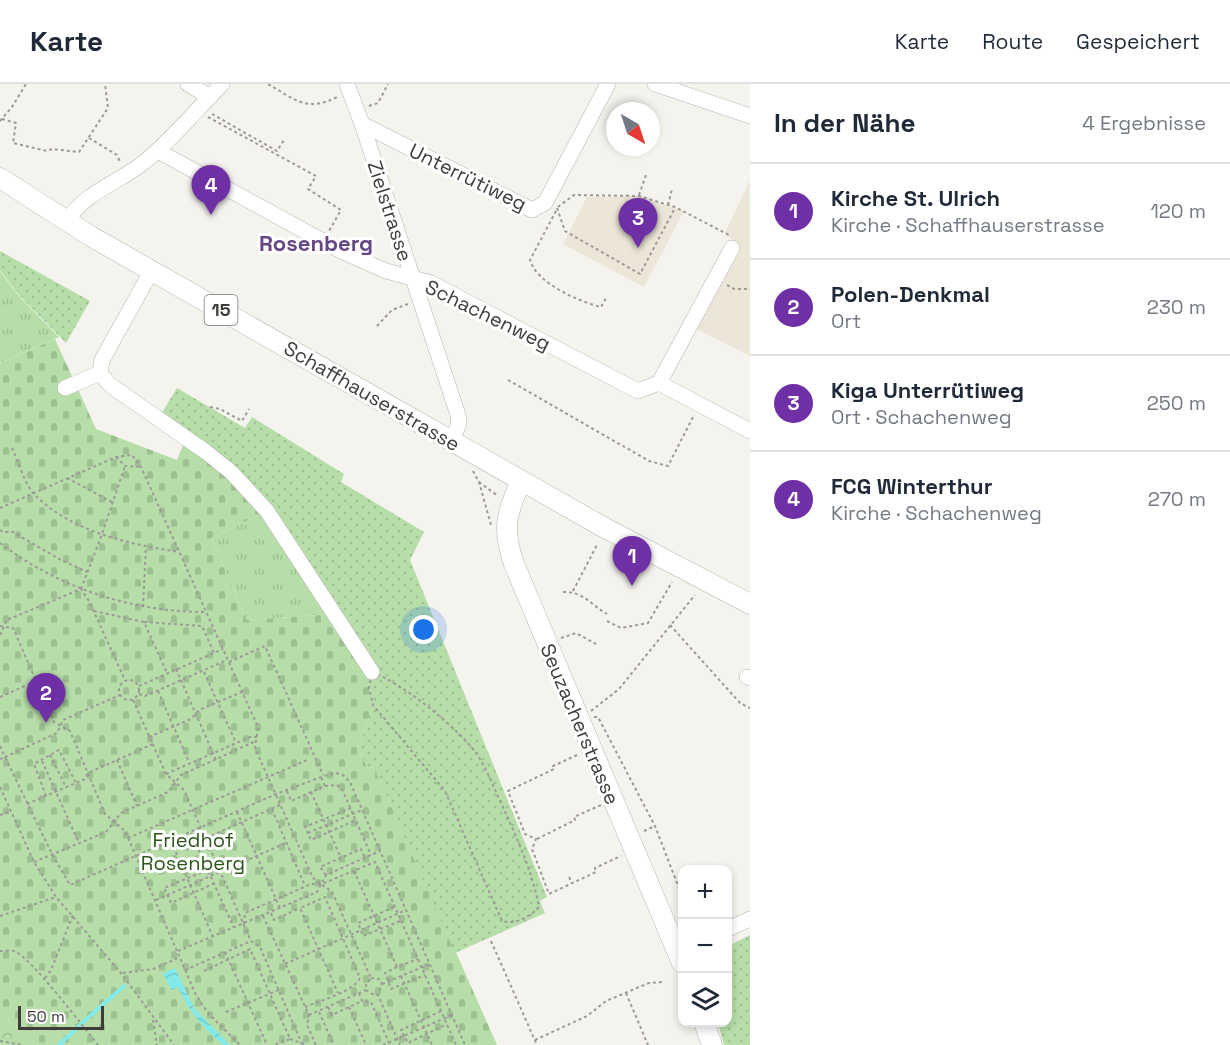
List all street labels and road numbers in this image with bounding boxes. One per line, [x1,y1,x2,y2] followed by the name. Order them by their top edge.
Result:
[405,137,531,217] street label: Unterrütiweg
[362,157,418,265] street label: Zielstrasse
[421,273,555,357] street label: Schachenweg
[204,295,238,325] road number: 15
[279,335,465,457] street label: Schaffhauserstrasse
[534,640,626,808] street label: Seuzacherstrasse

